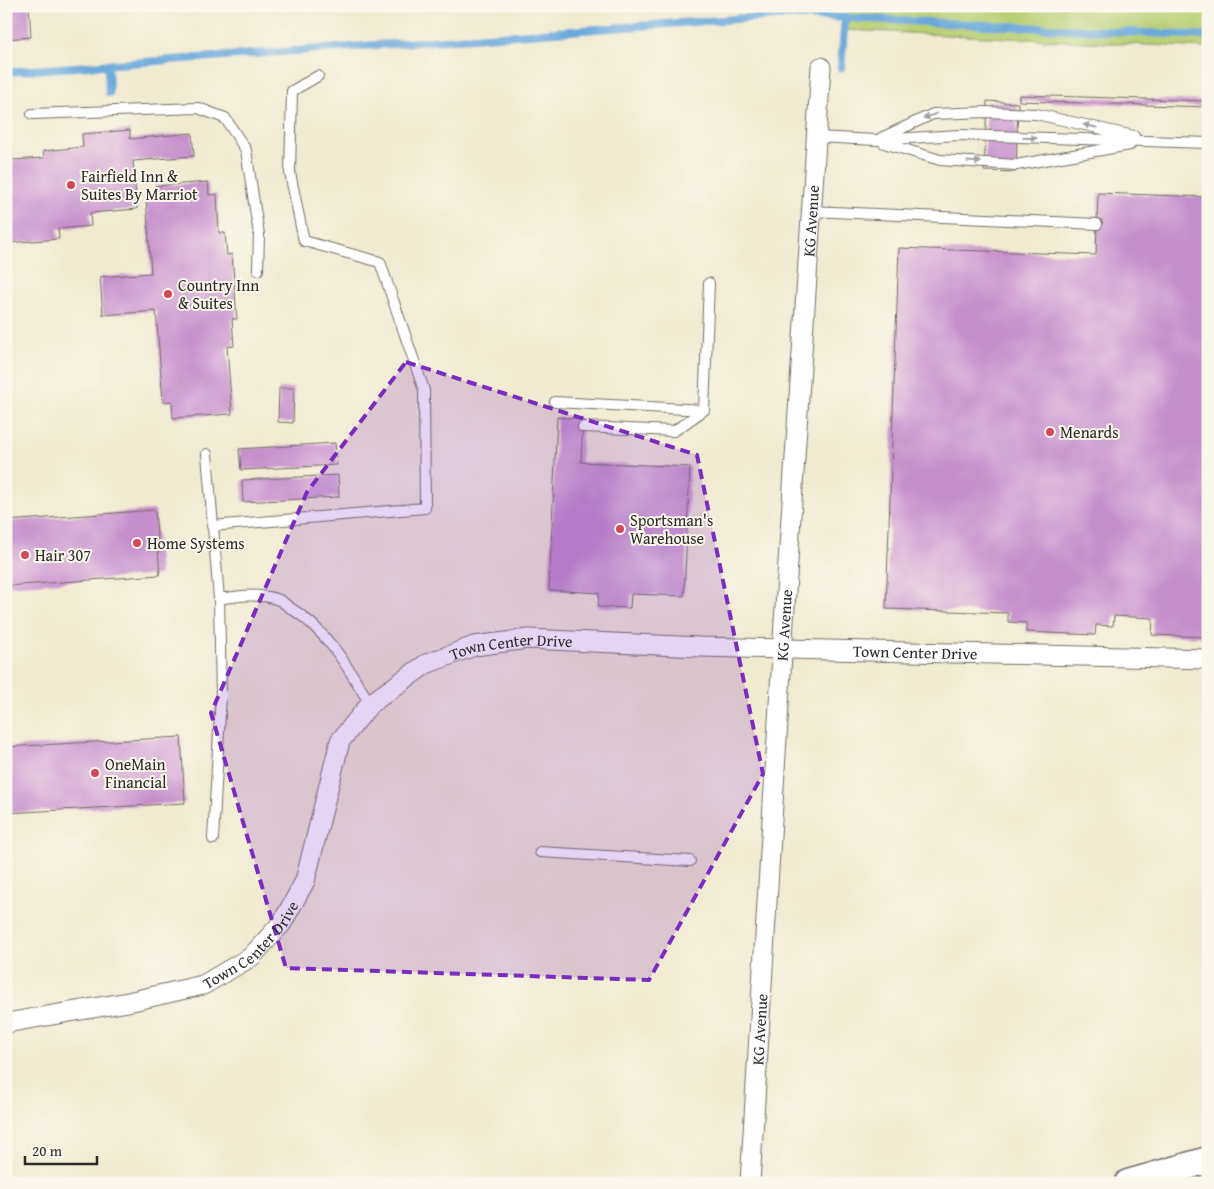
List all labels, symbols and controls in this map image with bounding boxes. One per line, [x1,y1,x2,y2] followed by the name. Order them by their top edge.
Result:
[922,113,937,121] one-way arrow
[1083,122,1098,130] one-way arrow
[1022,134,1038,142] one-way arrow
[966,159,982,167] one-way arrow
[81,164,198,206] place label: Fairfield Inn & Suites By Marriot
[65,179,77,191] marker: Fairfield Inn & Suites By Marriot
[796,184,825,257] street label: KG Avenue
[178,273,259,315] place label: Country Inn & Suites
[162,288,174,300] marker: Country Inn & Suites
[1060,420,1119,444] place label: Menards
[1044,426,1056,438] marker: Menards
[630,508,713,550] place label: Sportsman's Warehouse
[614,523,626,535] marker: Sportsman's Warehouse
[147,531,245,555] place label: Home Systems
[131,537,143,549] marker: Home Systems
[35,543,91,567] place label: Hair 307
[19,549,31,561] marker: Hair 307
[770,588,798,661] street label: KG Avenue
[446,627,573,666] street label: Town Center Drive
[853,639,978,666] street label: Town Center Drive
[105,752,167,794] place label: OneMain Financial
[89,767,101,779] marker: OneMain Financial
[198,896,304,995] street label: Town Center Drive
[745,993,773,1066] street label: KG Avenue
[25,1134,98,1166] scale bar
[32,1140,63,1161] text: 20 m

